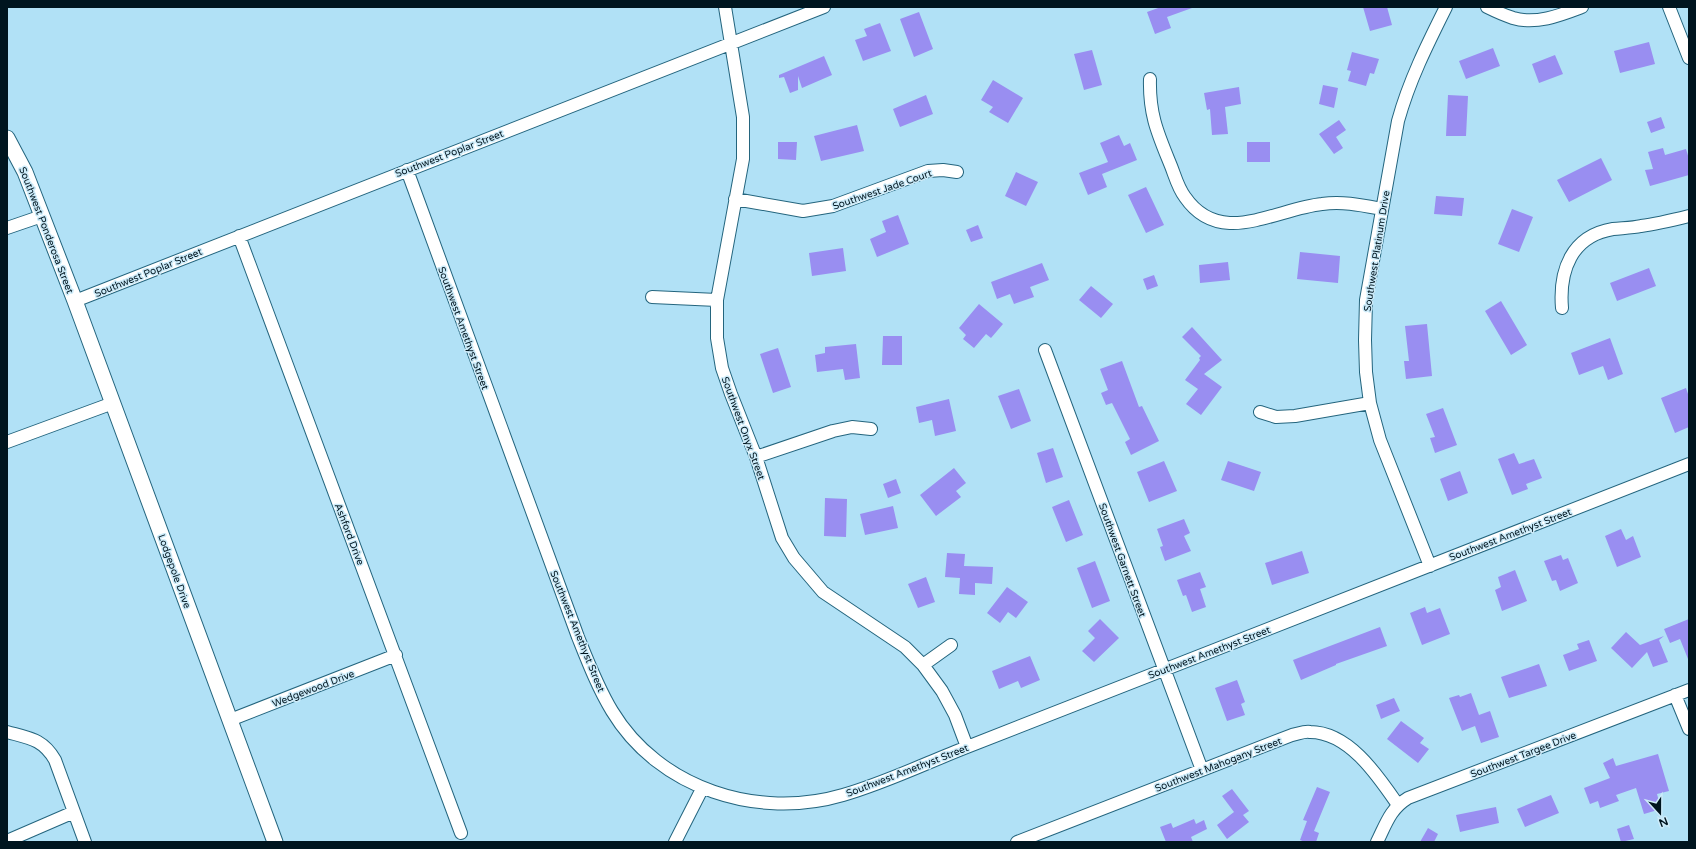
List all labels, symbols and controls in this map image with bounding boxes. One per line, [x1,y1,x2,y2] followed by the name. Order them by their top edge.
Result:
[394,128,505,180] street label: Southwest Poplar Street
[16,165,76,296] street label: Southwest Ponderosa Street
[831,167,934,213] street label: Southwest Jade Court
[1361,189,1393,313] street label: Southwest Platinum Drive
[93,246,204,300] street label: Southwest Poplar Street
[435,265,491,392] street label: Southwest Amethyst Street
[719,375,767,482] street label: Southwest Onyx Street
[332,502,366,567] street label: Ashford Drive
[1096,502,1148,619] street label: Southwest Garnett Street
[1448,506,1573,564] street label: Southwest Amethyst Street
[155,533,193,610] street label: Lodgepole Drive
[547,569,607,694] street label: Southwest Amethyst Street
[1147,624,1272,682] street label: Southwest Amethyst Street
[271,668,356,710] street label: Wedgewood Drive
[1469,729,1578,781] street label: Southwest Targee Drive
[1153,735,1284,795] street label: Southwest Mahogany Street
[845,742,970,800] street label: Southwest Amethyst Street
[1640,793,1680,833] north arrow
[1657,814,1670,830] text: N

